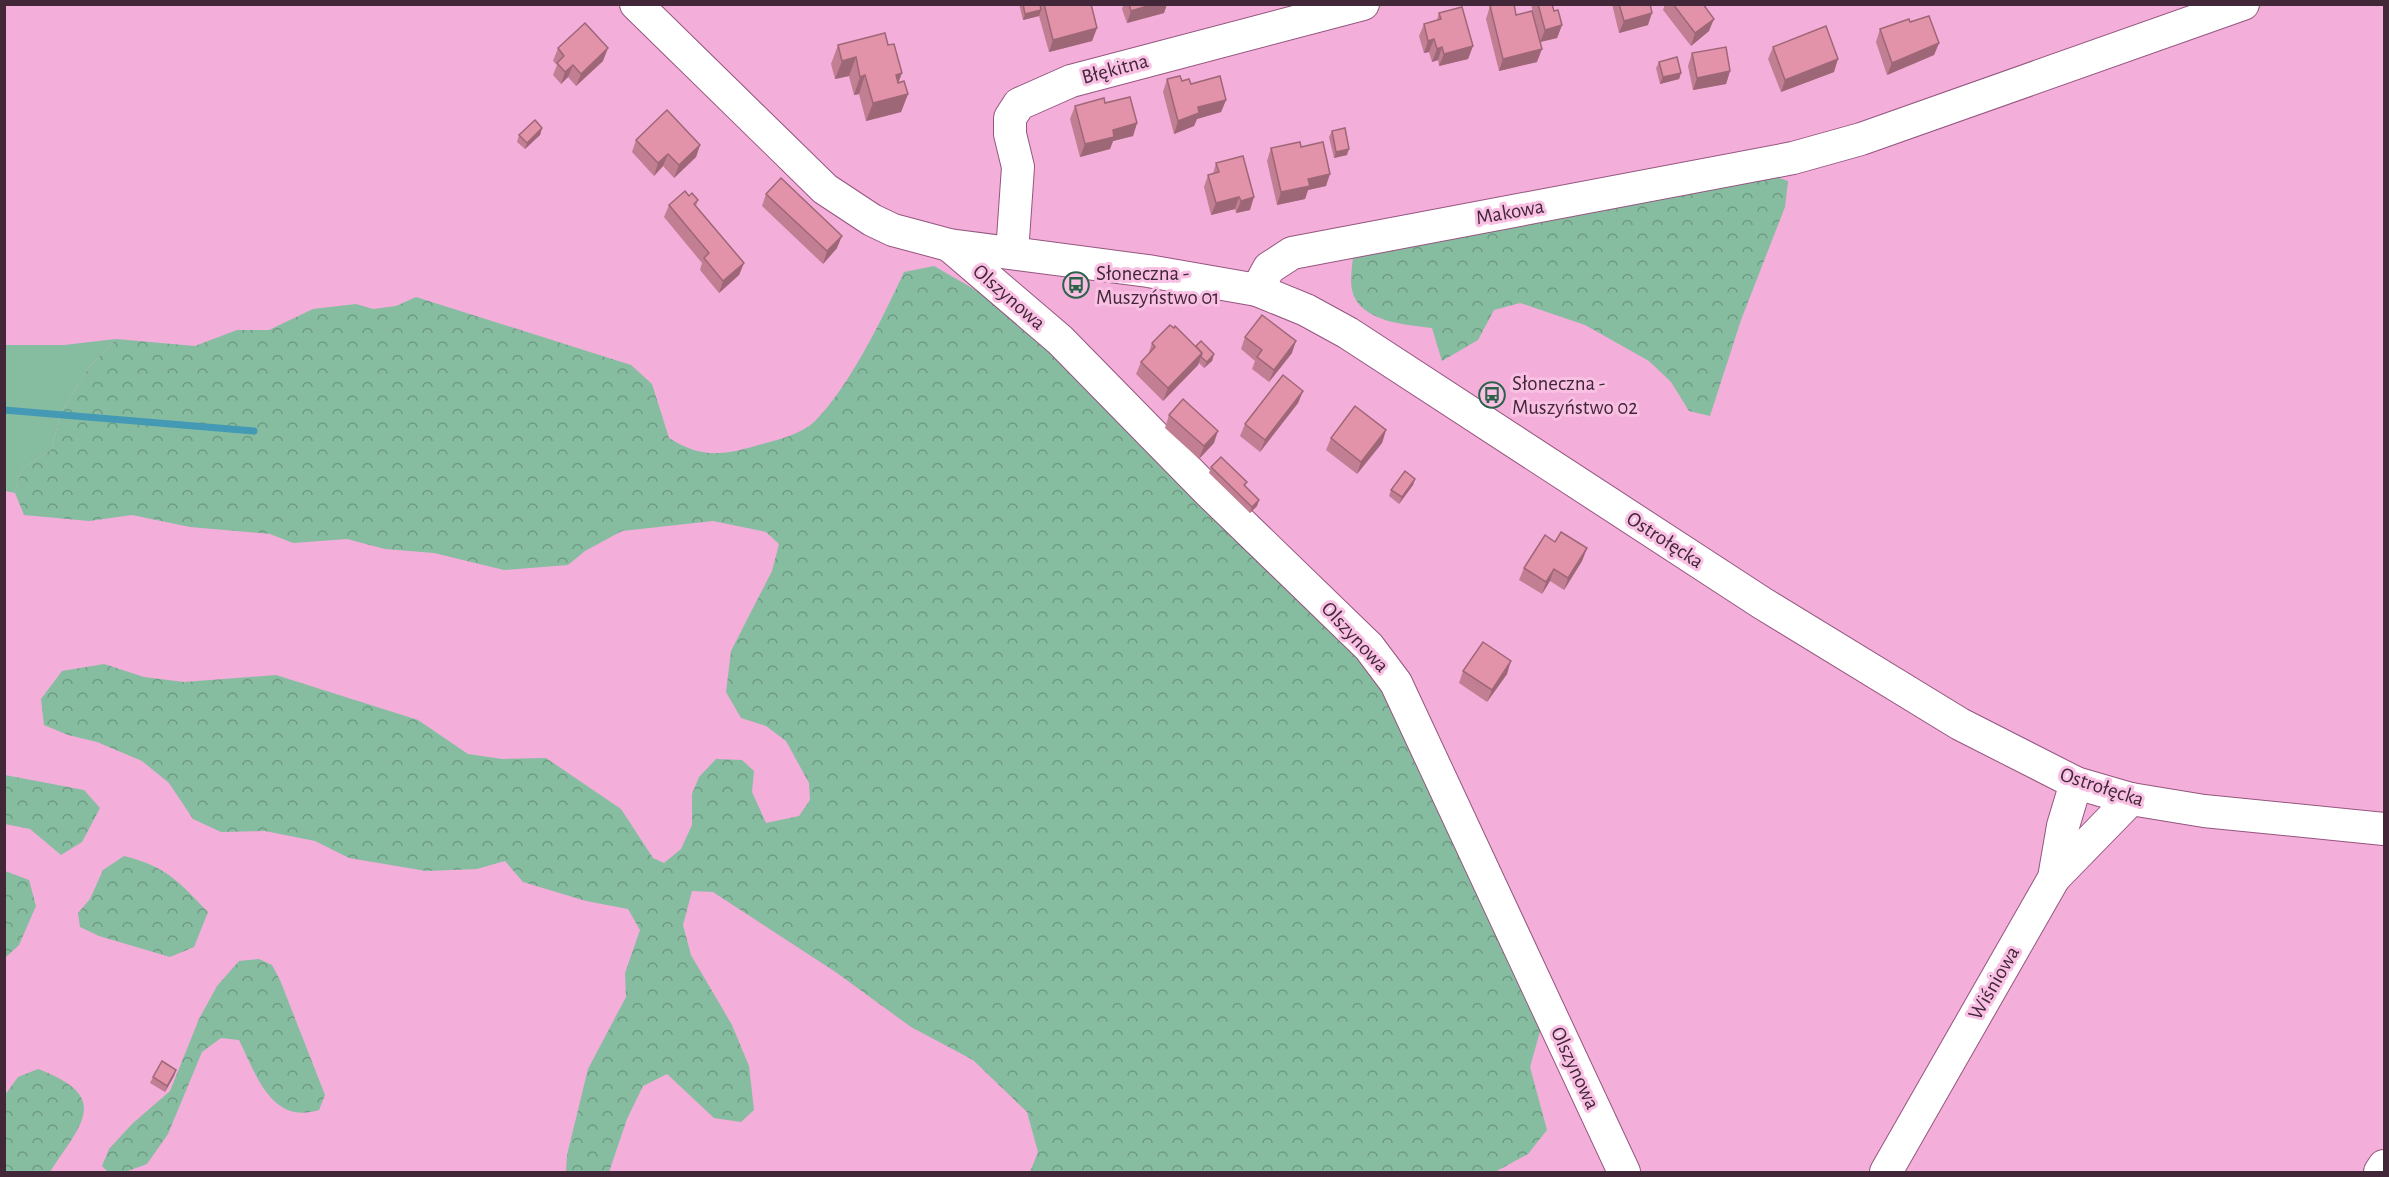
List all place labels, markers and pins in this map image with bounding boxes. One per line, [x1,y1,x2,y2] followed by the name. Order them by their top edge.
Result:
[1096,263,1220,308] place label: Słoneczna - Muszyństwo 01
[1061,270,1091,300] bus stop icon: Słoneczna - Muszyństwo 01
[1512,373,1638,418] place label: Słoneczna - Muszyństwo 02
[1477,380,1507,410] bus stop icon: Słoneczna - Muszyństwo 02

